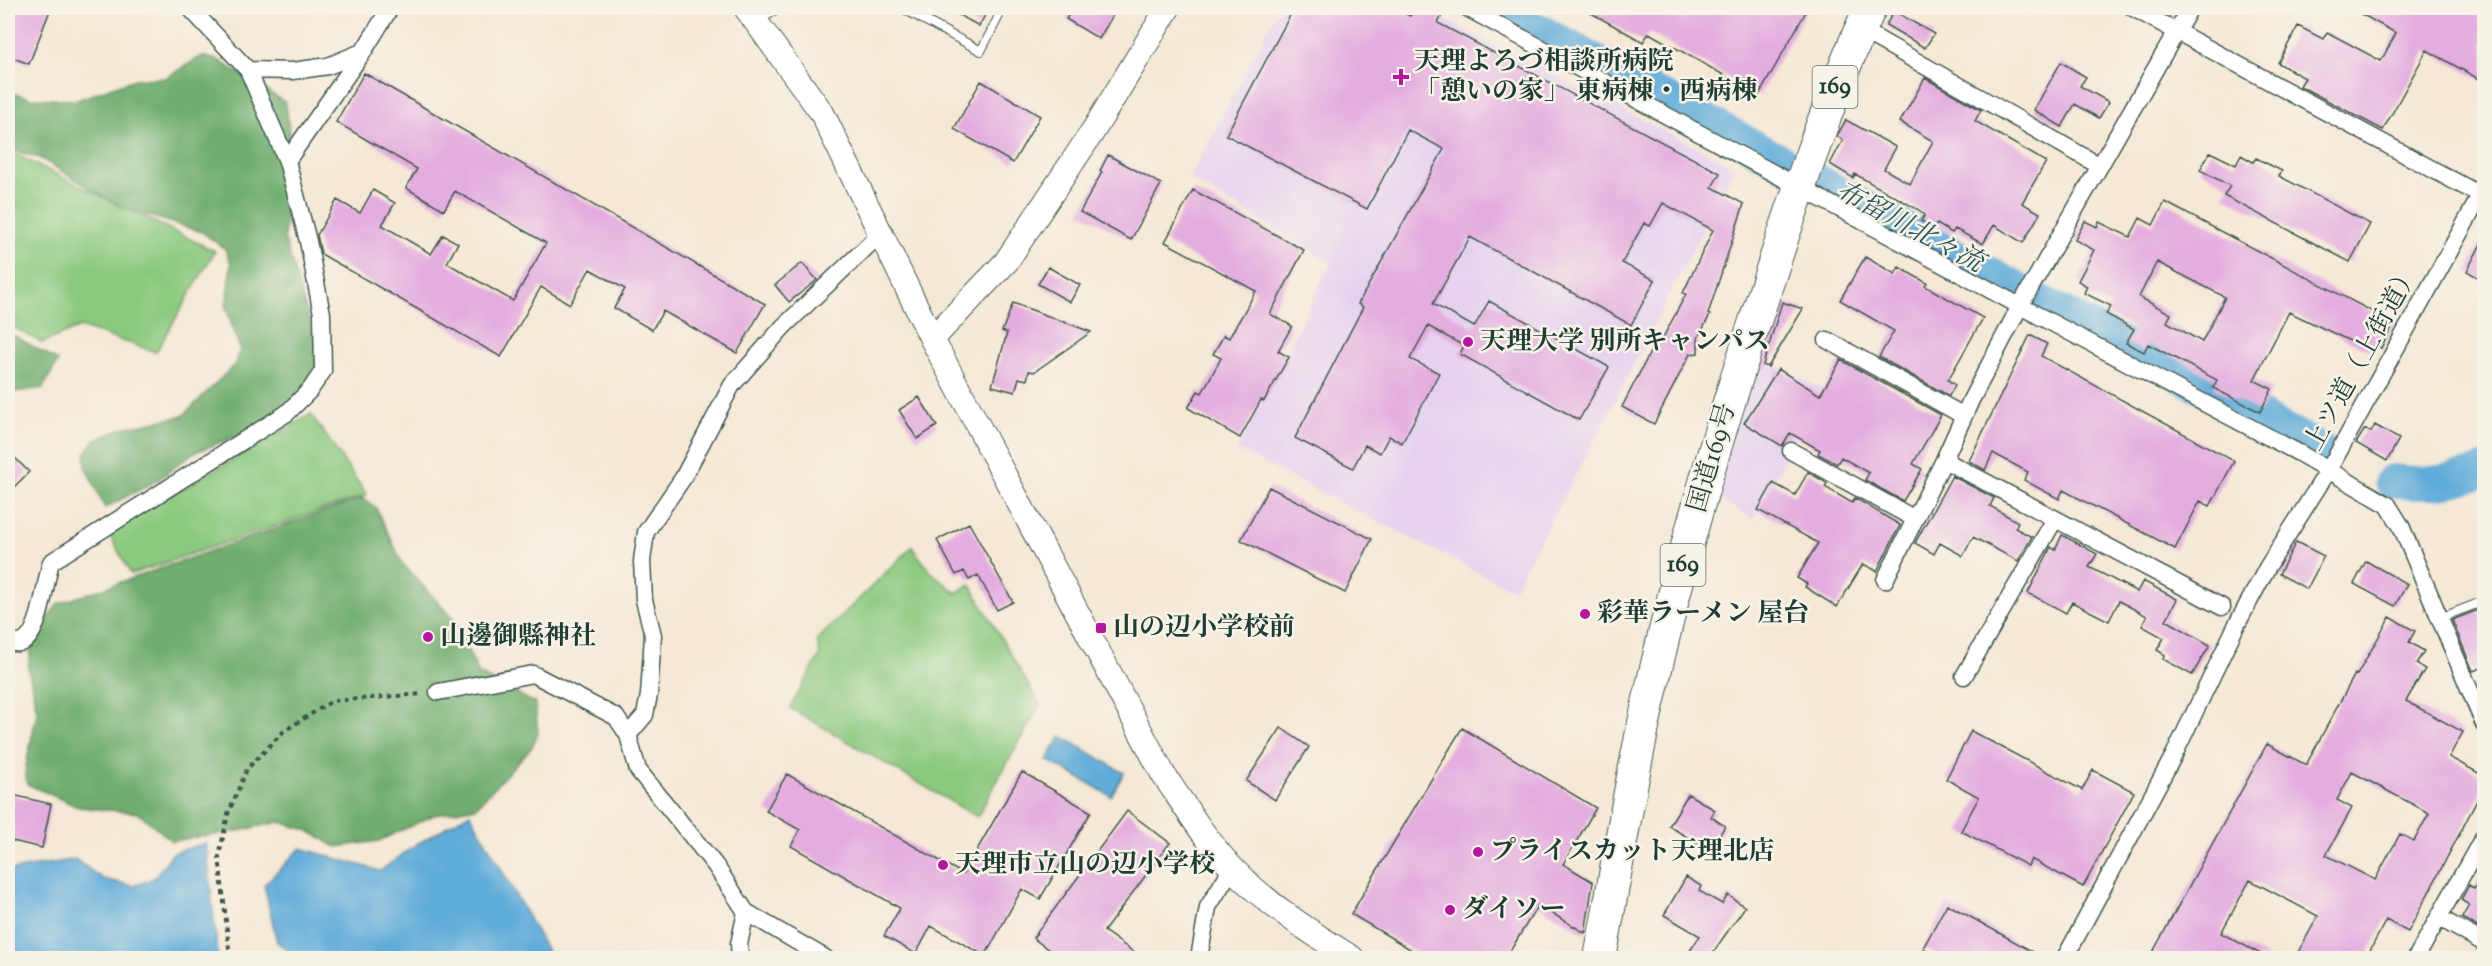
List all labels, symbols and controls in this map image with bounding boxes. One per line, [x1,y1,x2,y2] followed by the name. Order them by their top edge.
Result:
[1414,44,1758,111] place label: 天理よろづ相談所病院 「憩いの家」 東病棟・西病棟
[1812,66,1858,108] road number: 169
[1392,68,1410,86] marker: 天理よろづ相談所病院 「憩いの家」 東病棟・西病棟
[1828,173,1993,285] water label: 布留川北々流
[2296,258,2430,458] street label: 上ツ道（上街道）
[1480,324,1770,361] place label: 天理大学 別所キャンパス
[1461,335,1475,349] marker: 天理大学 別所キャンパス
[1680,399,1746,517] street label: 国道169号
[1660,544,1706,586] road number: 169
[1597,596,1809,633] place label: 彩華ラーメン 屋台
[1578,607,1592,621] marker: 彩華ラーメン 屋台
[1113,610,1295,647] place label: 山の辺小学校前
[440,619,596,656] place label: 山邊御縣神社
[1094,621,1108,635] marker: 山の辺小学校前
[421,630,435,644] marker: 山邊御縣神社
[1490,834,1775,871] place label: プライスカット天理北店
[1471,845,1485,859] marker: プライスカット天理北店
[955,847,1215,884] place label: 天理市立山の辺小学校
[936,858,950,872] marker: 天理市立山の辺小学校
[1462,892,1565,929] place label: ダイソー
[1443,903,1457,917] marker: ダイソー

